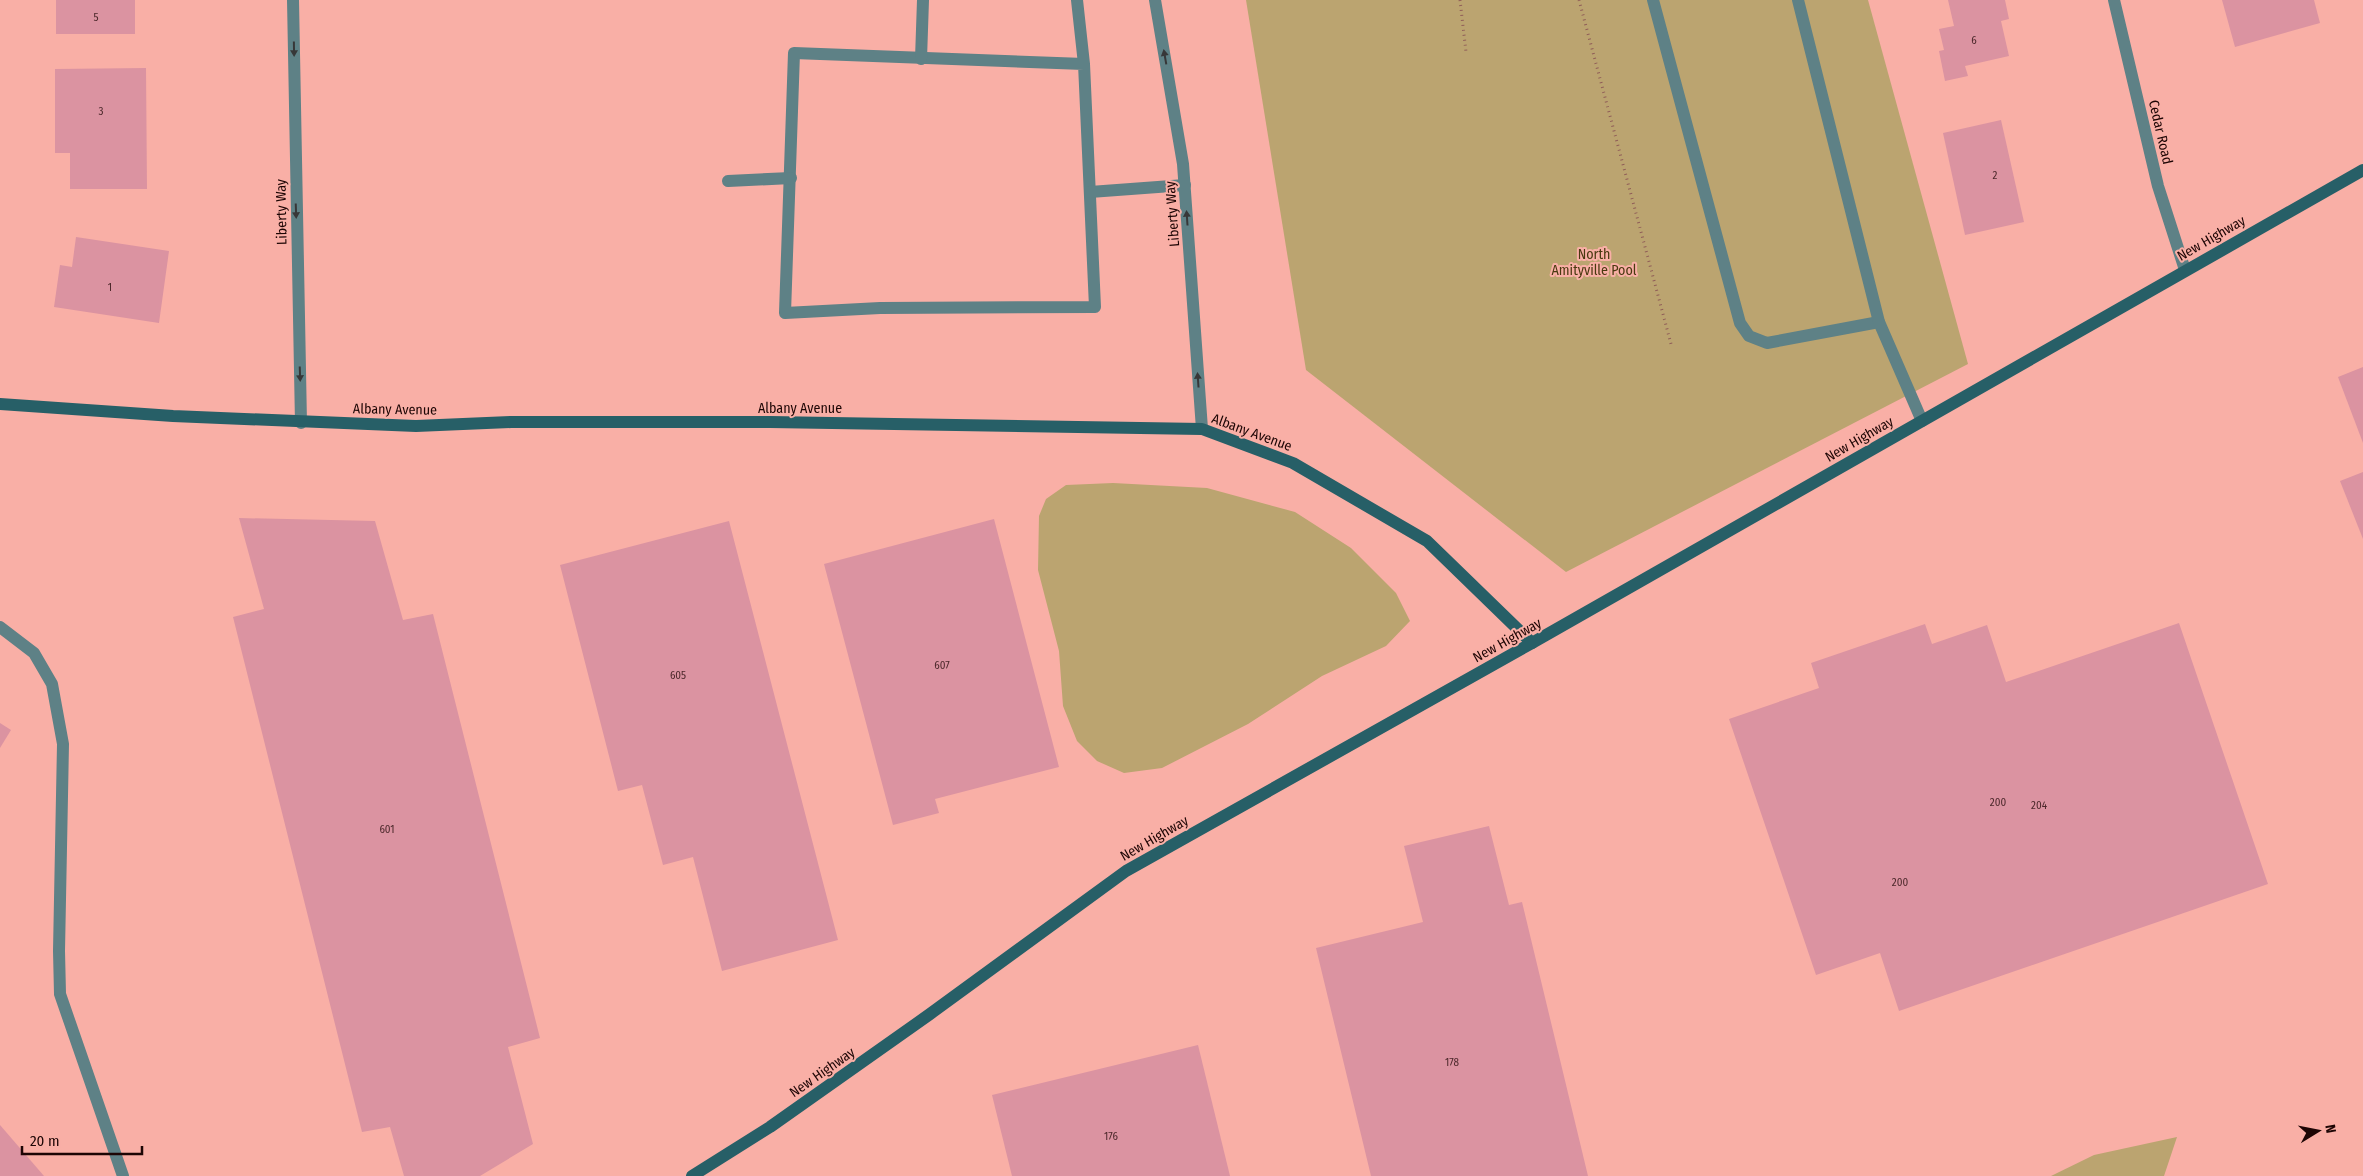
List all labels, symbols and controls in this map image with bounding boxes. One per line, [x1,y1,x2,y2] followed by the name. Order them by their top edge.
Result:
[93,11,99,24] house number: 5
[1971,34,1977,47] house number: 6
[290,41,298,57] one-way arrow
[1160,49,1168,65] one-way arrow
[2145,98,2176,166] street label: Cedar Road
[99,105,104,118] house number: 3
[1993,169,1998,182] house number: 2
[272,178,291,245] street label: Liberty Way
[1162,180,1183,247] street label: Liberty Way
[292,203,300,219] one-way arrow
[1183,210,1191,226] one-way arrow
[2174,212,2249,265] street label: New Highway
[1551,246,1637,279] park label: North Amityville Pool
[108,281,112,294] house number: 1
[297,366,305,382] one-way arrow
[1194,372,1202,388] one-way arrow
[353,400,437,419] street label: Albany Avenue
[758,400,842,417] street label: Albany Avenue
[1209,410,1294,455] street label: Albany Avenue
[1822,413,1897,466] street label: New Highway
[1470,614,1545,666] street label: New Highway
[934,659,950,672] house number: 607
[670,669,686,682] house number: 605
[1990,796,2006,809] house number: 200
[2031,799,2048,812] house number: 204
[1117,812,1192,865] street label: New Highway
[379,823,395,836] house number: 601
[1892,876,1908,889] house number: 200
[786,1043,859,1101] street label: New Highway
[1445,1056,1460,1069] house number: 178
[2293,1106,2343,1156] north arrow
[2321,1123,2339,1134] text: N
[22,1124,142,1156] scale bar
[1104,1130,1119,1143] house number: 176
[30,1132,60,1150] text: 20 m

